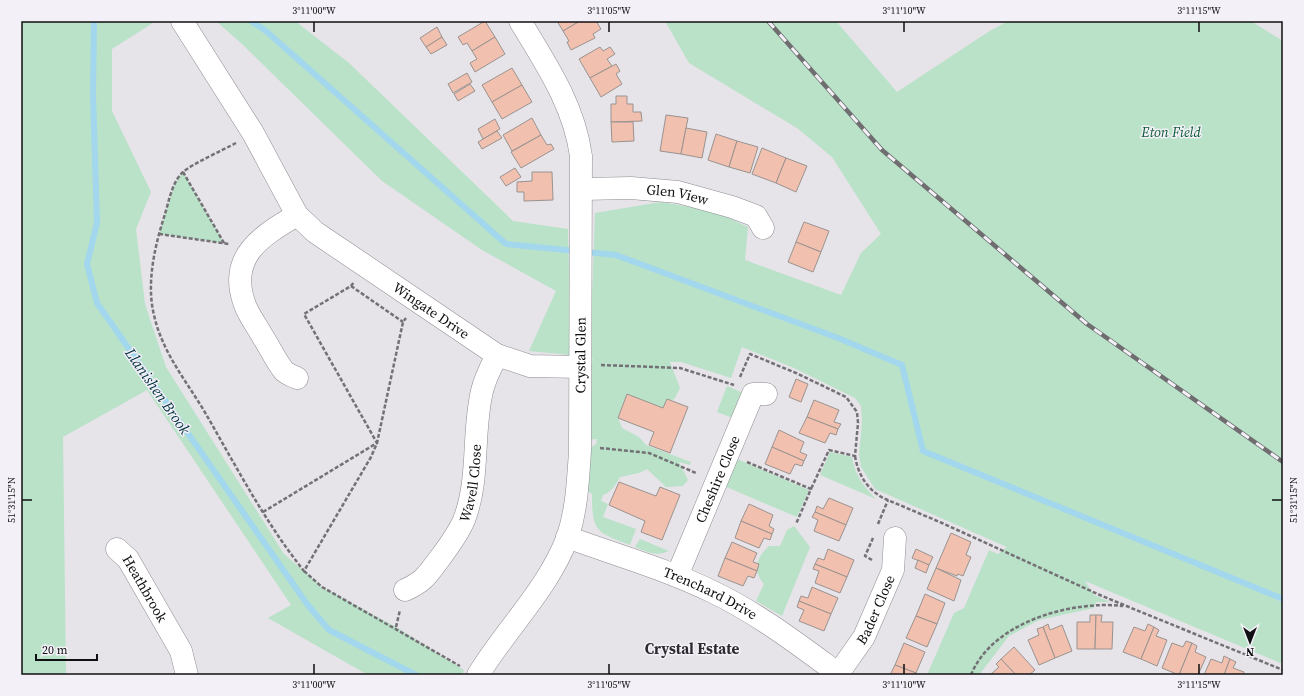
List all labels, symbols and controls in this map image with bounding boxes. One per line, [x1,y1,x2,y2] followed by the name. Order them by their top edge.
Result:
[292,4,336,17] text: 3°11'00"W
[587,4,631,17] text: 3°11'05"W
[882,4,926,17] text: 3°11'10"W
[1177,4,1221,17] text: 3°11'15"W
[1140,122,1201,142] park label: Eton Field
[646,179,711,210] street label: Glen View
[389,277,474,344] street label: Wingate Drive
[570,316,590,393] street label: Crystal Glen
[120,343,196,439] water label: Llanishen Brook
[690,432,745,526] street label: Cheshire Close
[454,444,486,525] street label: Wavell Close
[5,477,18,523] text: 51°31'15"N
[1287,477,1300,523] text: 51°31'15"N
[118,551,173,626] street label: Heathbrook
[660,562,761,624] street label: Trenchard Drive
[852,572,900,649] street label: Bader Close
[1230,622,1270,662] north arrow
[36,636,97,662] scale bar
[645,638,740,659] district label: Crystal Estate
[42,642,68,658] text: 20 m
[1246,644,1254,659] text: N
[292,678,336,691] text: 3°11'00"W
[587,678,631,691] text: 3°11'05"W
[882,678,926,691] text: 3°11'10"W
[1177,678,1221,691] text: 3°11'15"W

